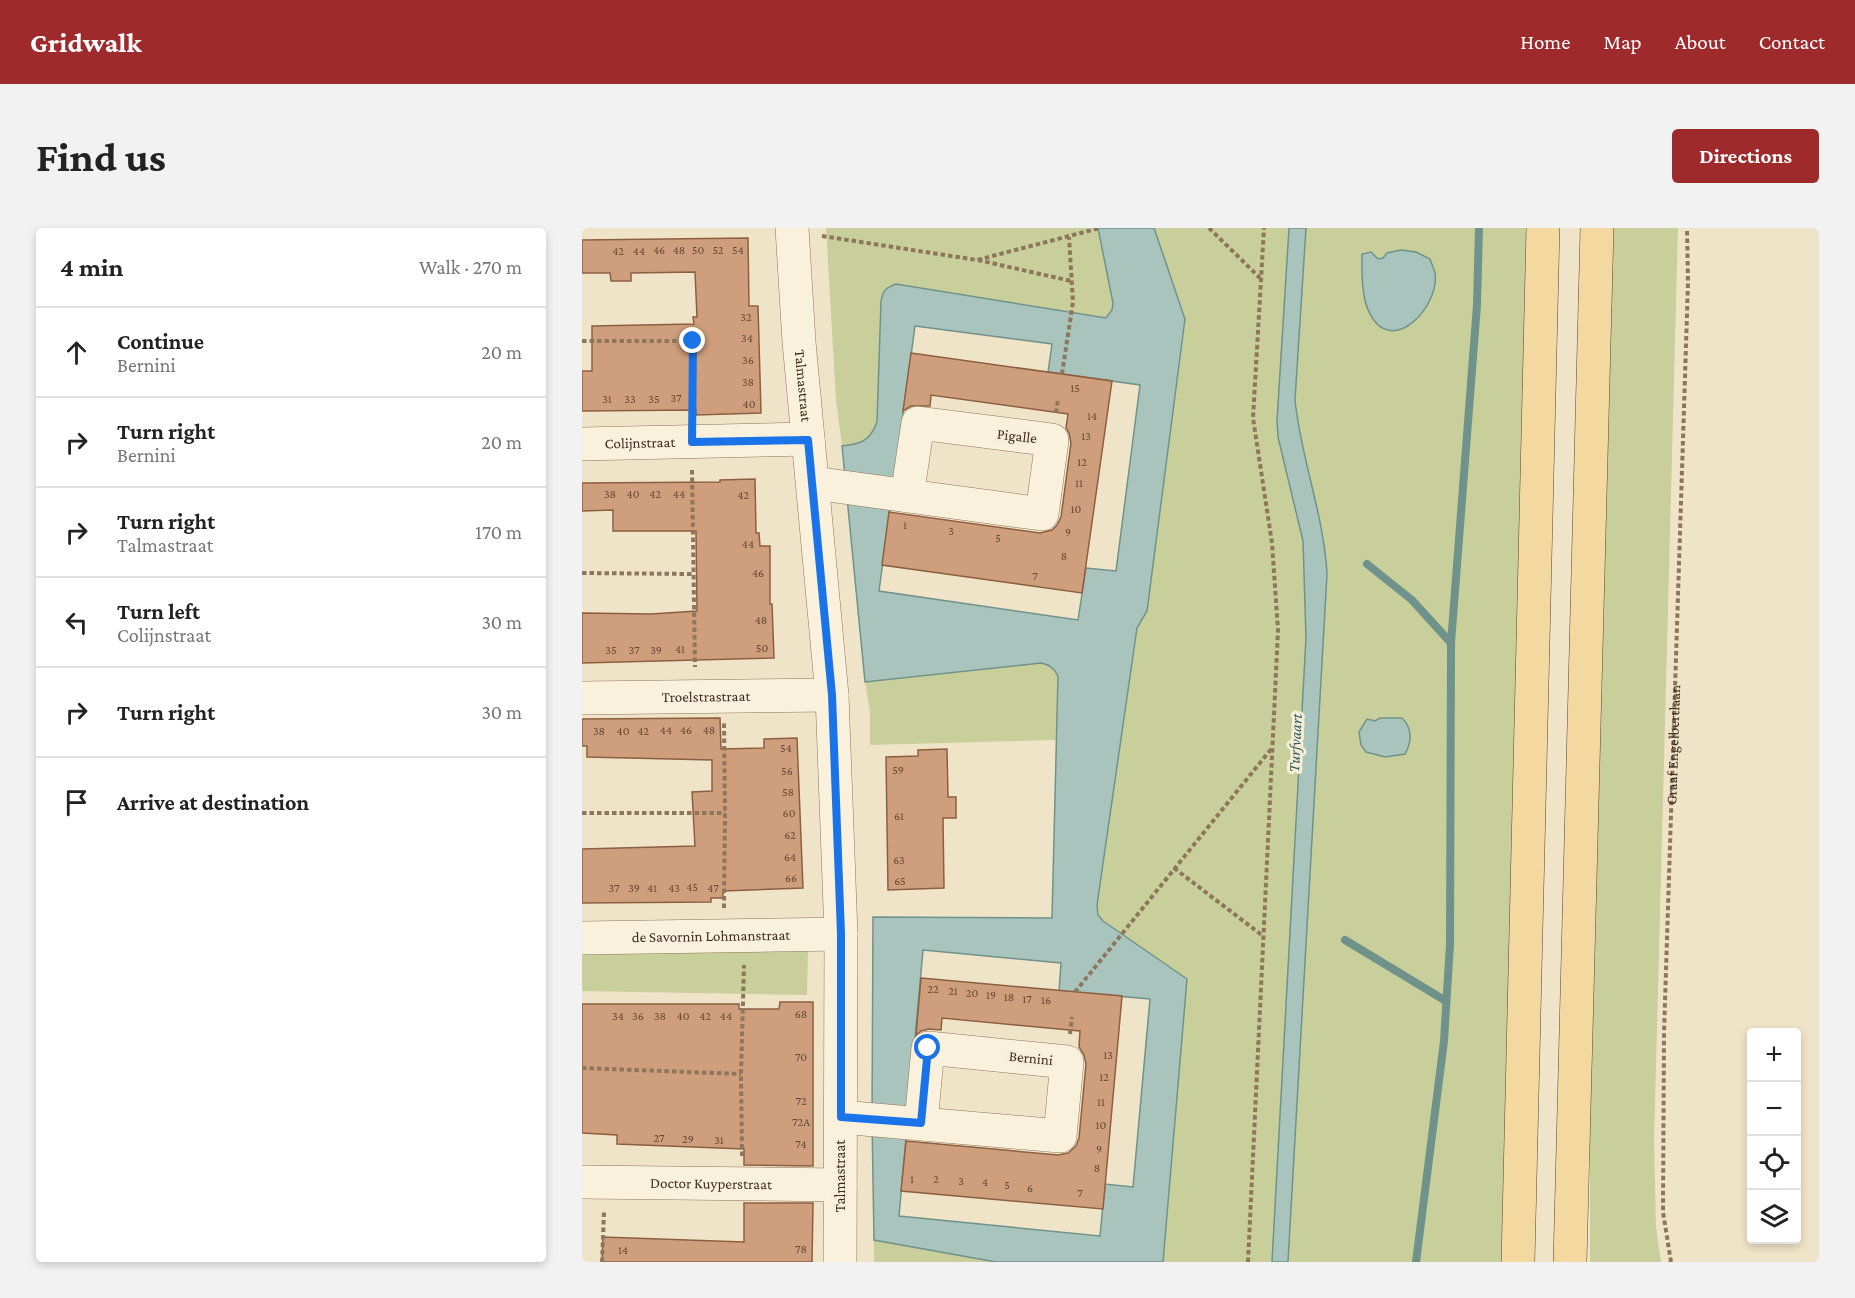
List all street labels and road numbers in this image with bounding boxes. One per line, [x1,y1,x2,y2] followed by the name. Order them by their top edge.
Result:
[792,349,815,423] street label: Talmastraat
[996,426,1038,447] street label: Pigalle
[604,434,677,452] street label: Colijnstraat
[1663,684,1683,805] street label: Graaf Engelbertlaan
[661,688,752,705] street label: Troelstrastraat
[632,927,791,945] street label: de Savornin Lohmanstraat
[1008,1048,1054,1068] street label: Bernini
[832,1139,848,1212] street label: Talmastraat
[650,1175,773,1193] street label: Doctor Kuyperstraat

